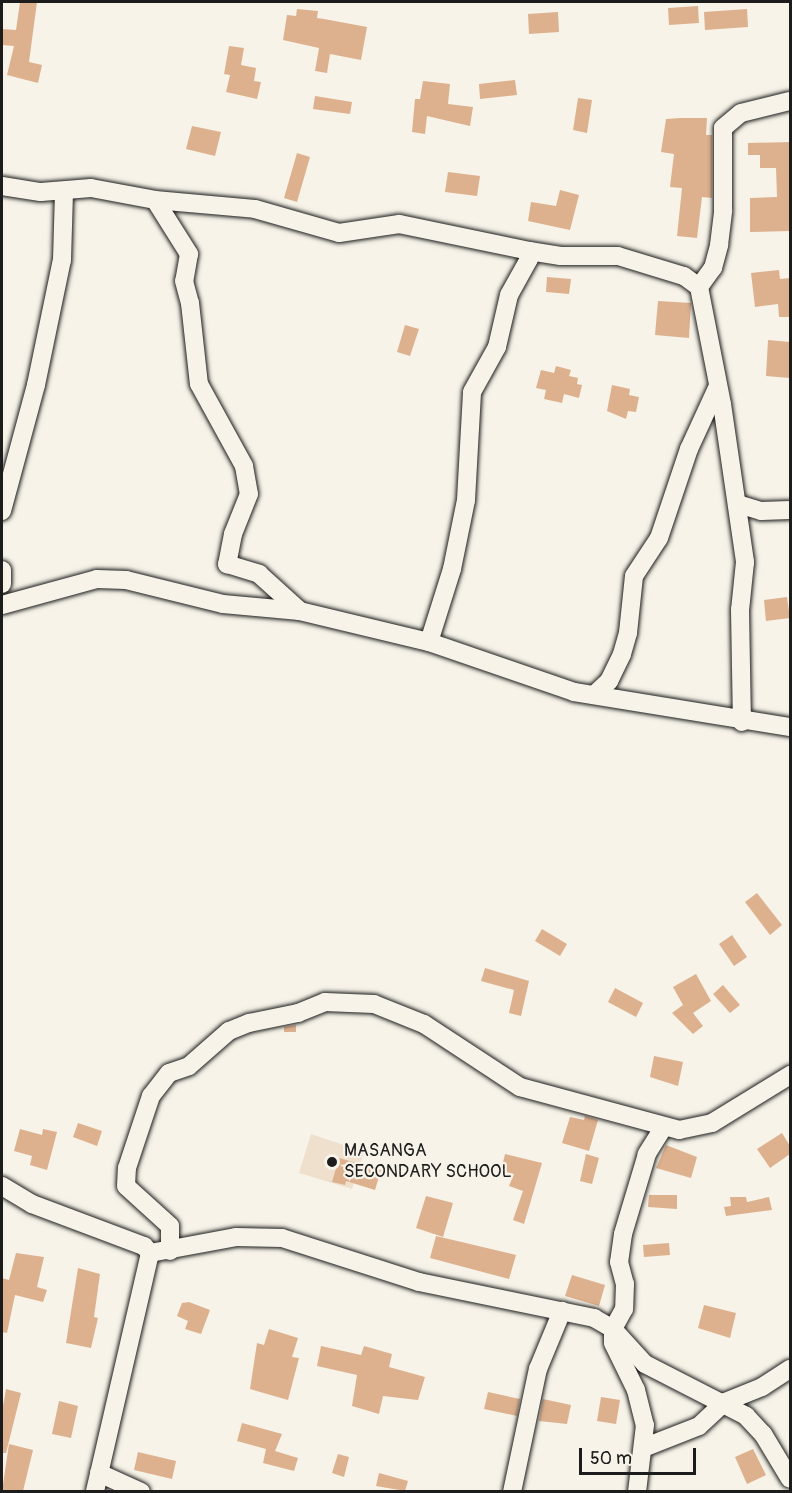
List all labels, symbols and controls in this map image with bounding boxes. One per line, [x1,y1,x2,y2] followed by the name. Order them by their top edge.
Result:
[344,1141,512,1184] place label: MASANGA SECONDARY SCHOOL
[325,1155,339,1169] marker: MASANGA SECONDARY SCHOOL
[582,1436,699,1474] scale bar
[590,1447,632,1470] text: 50 m

